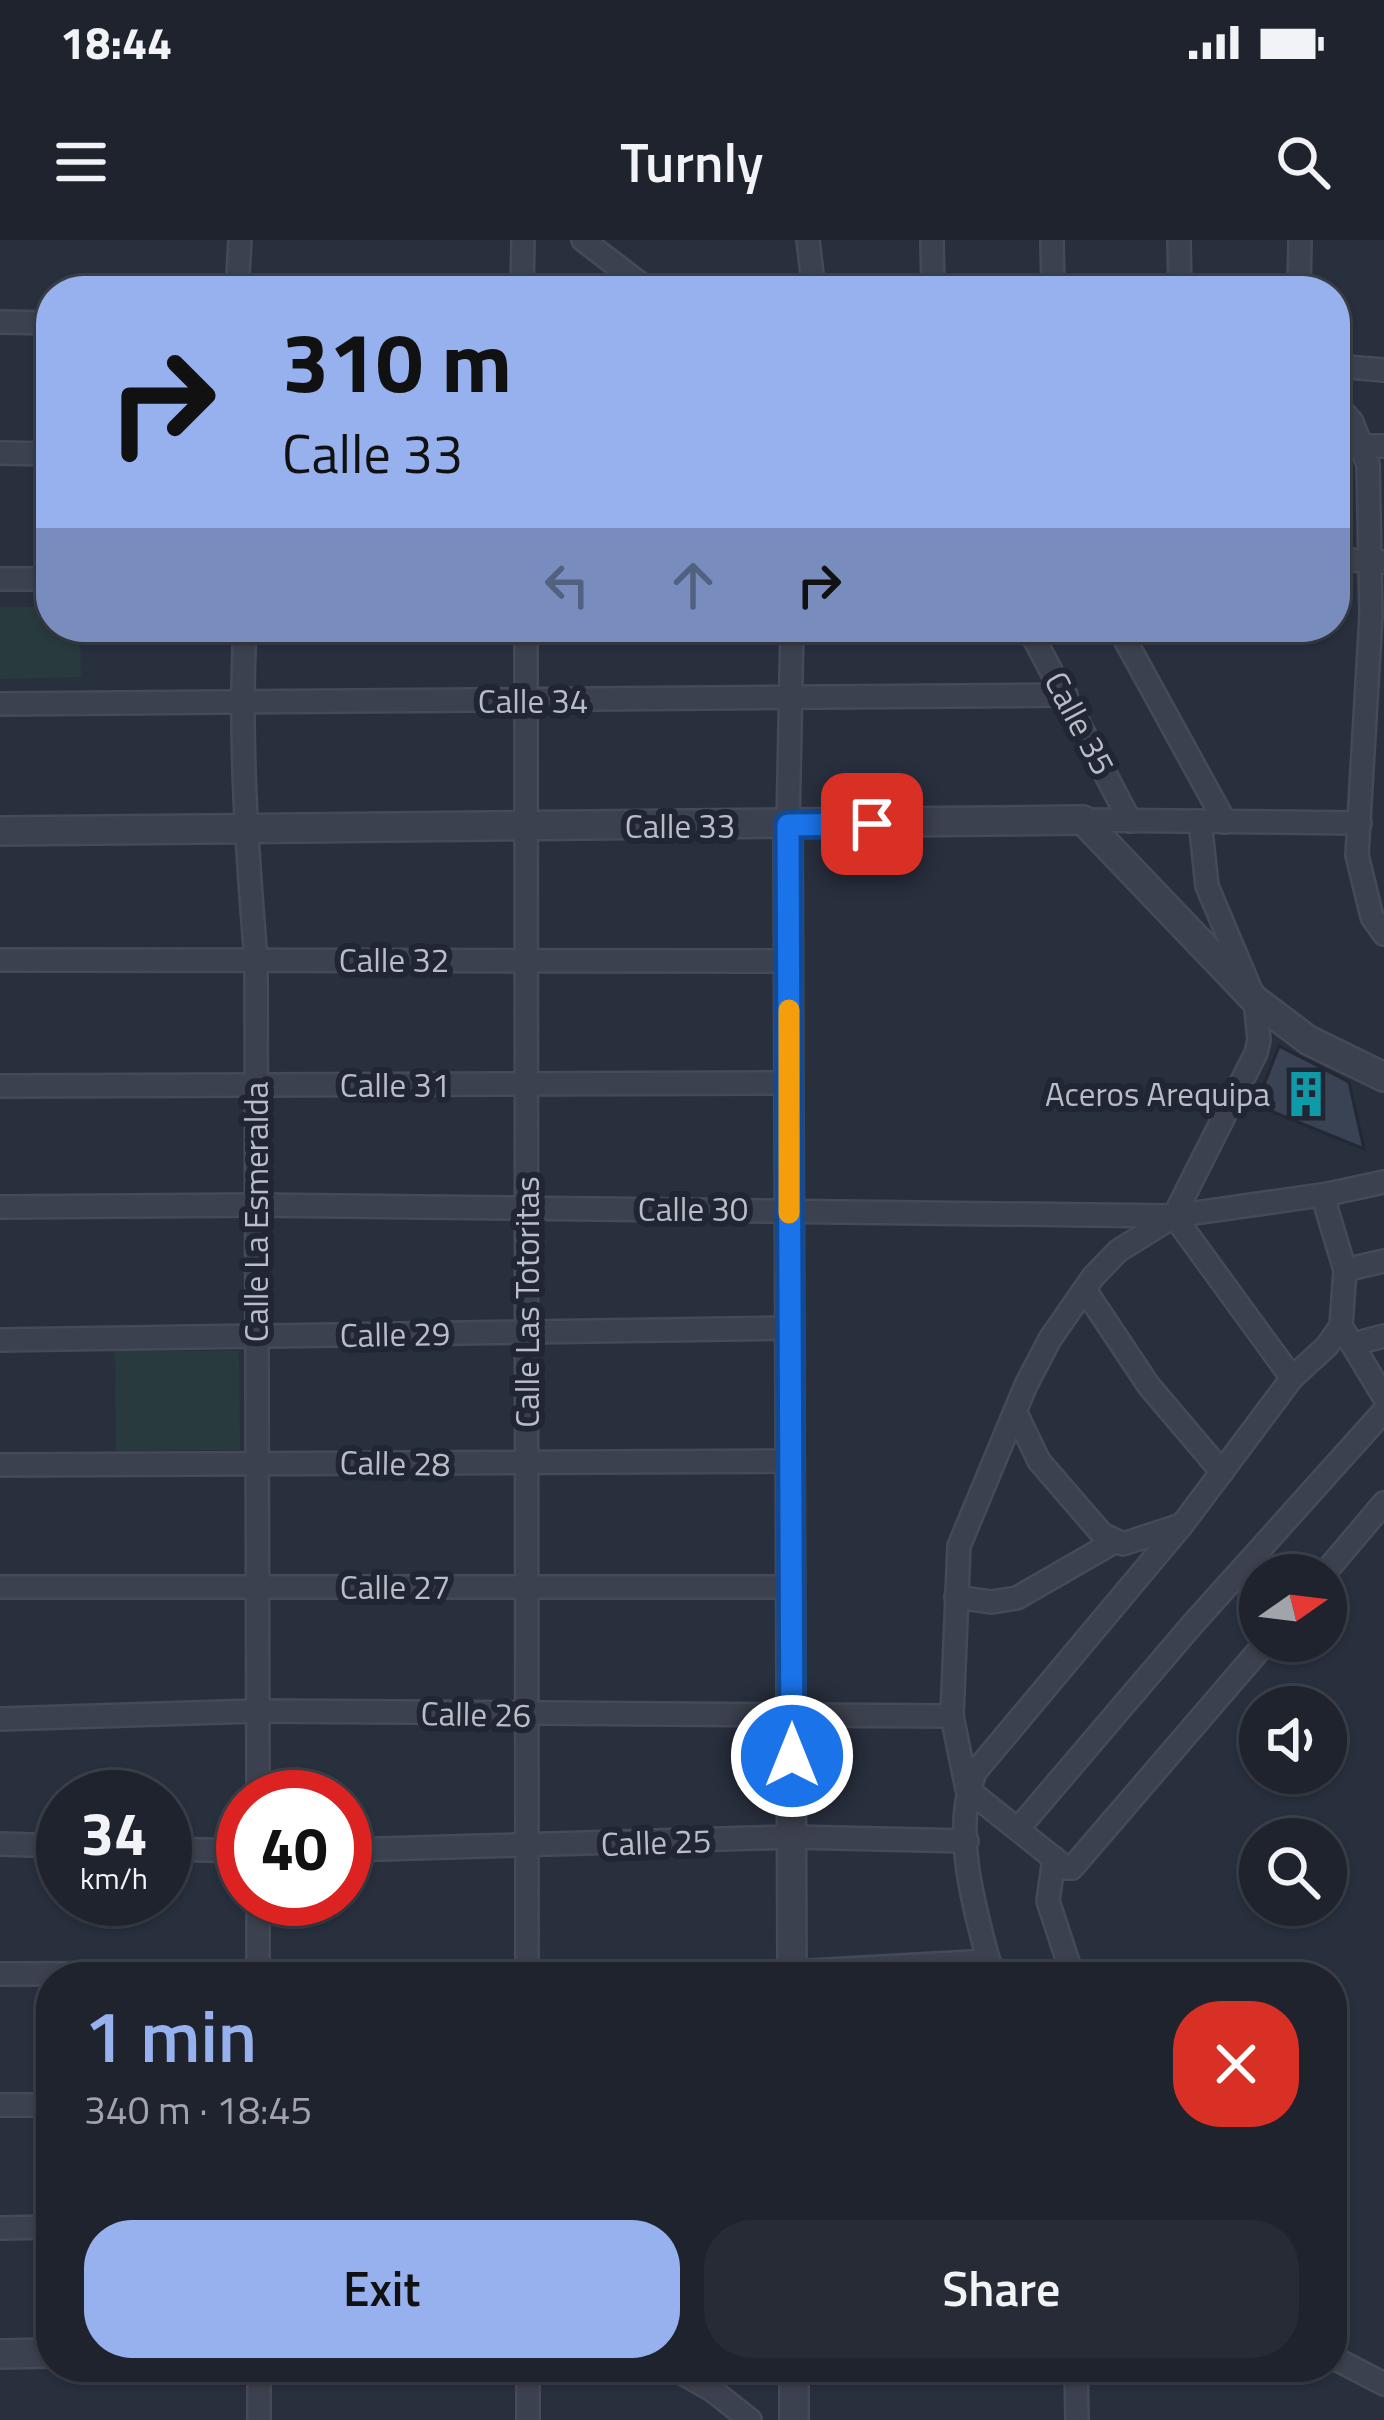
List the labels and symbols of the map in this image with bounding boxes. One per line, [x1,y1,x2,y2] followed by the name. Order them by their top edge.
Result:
[1032,662,1128,784] street label: Calle 35
[478,676,588,726] street label: Calle 34
[821,773,923,875] pin
[625,801,735,851] street label: Calle 33
[339,935,449,985] street label: Calle 32
[340,1060,450,1110] street label: Calle 31
[1045,1069,1270,1119] place label: Aceros Arequipa
[1281,1069,1331,1119] building icon: Aceros Arequipa
[231,1082,281,1342] street label: Calle La Esmeralda
[502,1176,552,1428] street label: Calle Las Totoritas
[638,1184,748,1234] street label: Calle 30
[339,1308,451,1360] street label: Calle 29
[339,1437,451,1489] street label: Calle 28
[1239,1554,1347,1662] north arrow
[340,1562,450,1612] street label: Calle 27
[420,1688,532,1740] street label: Calle 26
[729,1693,855,1819] position arrow
[216,1770,372,1926] speed limit sign: 40
[600,1815,712,1869] street label: Calle 25

